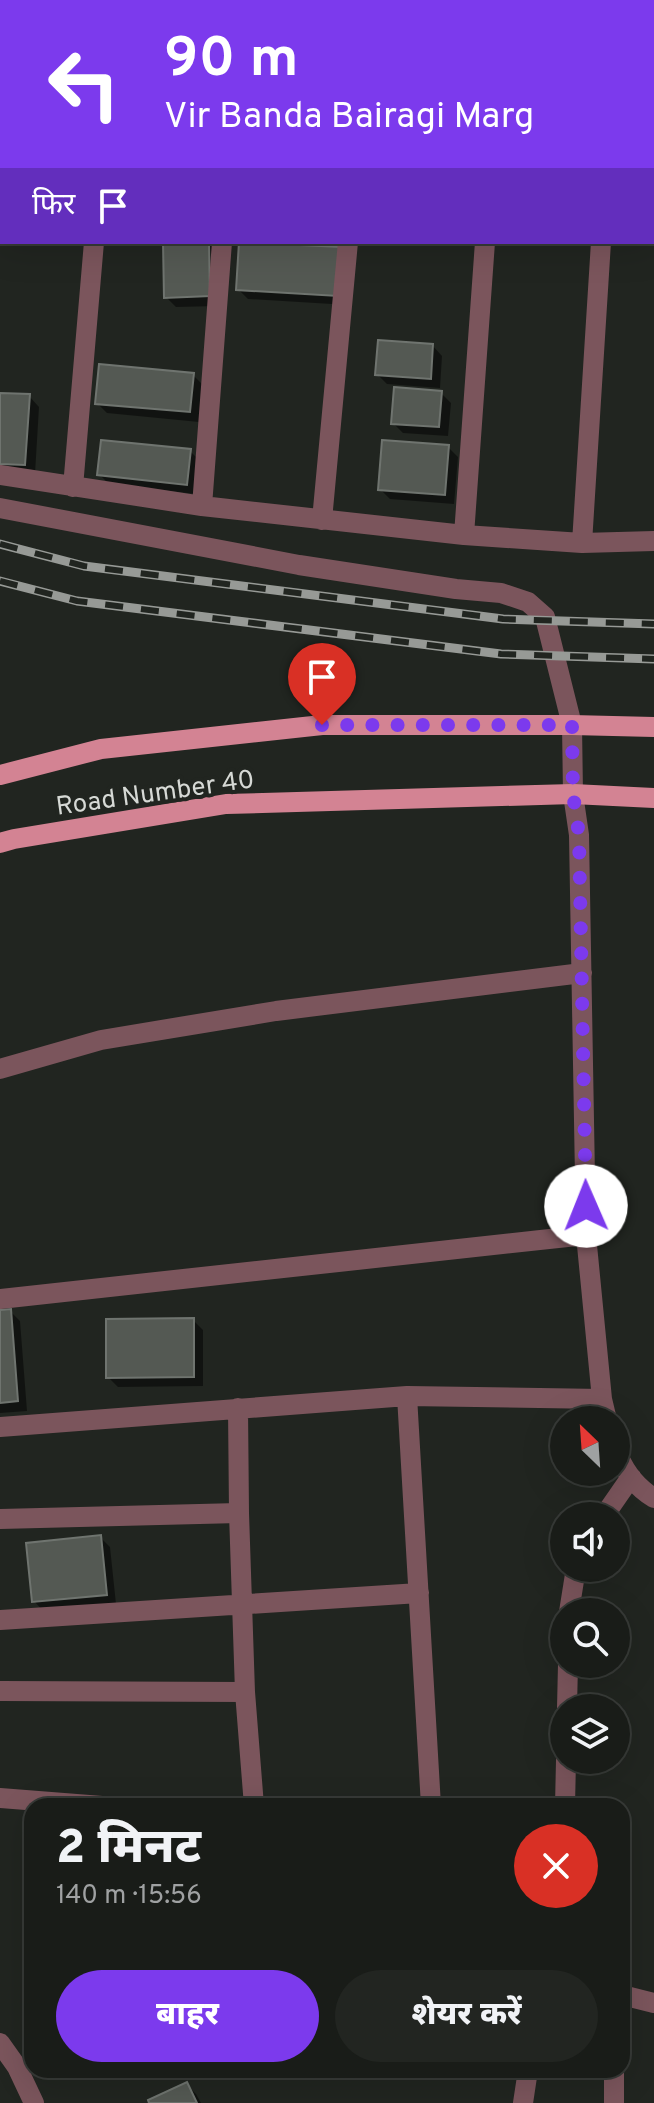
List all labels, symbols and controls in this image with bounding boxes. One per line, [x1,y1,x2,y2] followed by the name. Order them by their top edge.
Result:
[164,26,299,96] text: 90 m
[32,32,136,136] icon: left
[164,95,534,141] text: Vir Banda Bairagi Marg
[91,184,135,228] icon: arrive
[32,188,75,225] text: फिर
[288,643,356,725] pin
[300,655,344,699] icon: arrive
[54,764,257,825] street label: Road Number 40
[544,1164,628,1248] position arrow
[550,1406,630,1486] north arrow
[550,1406,630,1774] map controls
[550,1502,630,1582] button: sound
[550,1598,630,1678] button: search
[550,1694,630,1774] button: layers
[56,1820,201,1880] text: 2 मिनट
[514,1824,598,1908] button: close
[56,1880,202,1913] text: 140 m · 15:56
[56,1970,319,2062] button: बाहर
[335,1970,598,2062] button: शेयर करें

